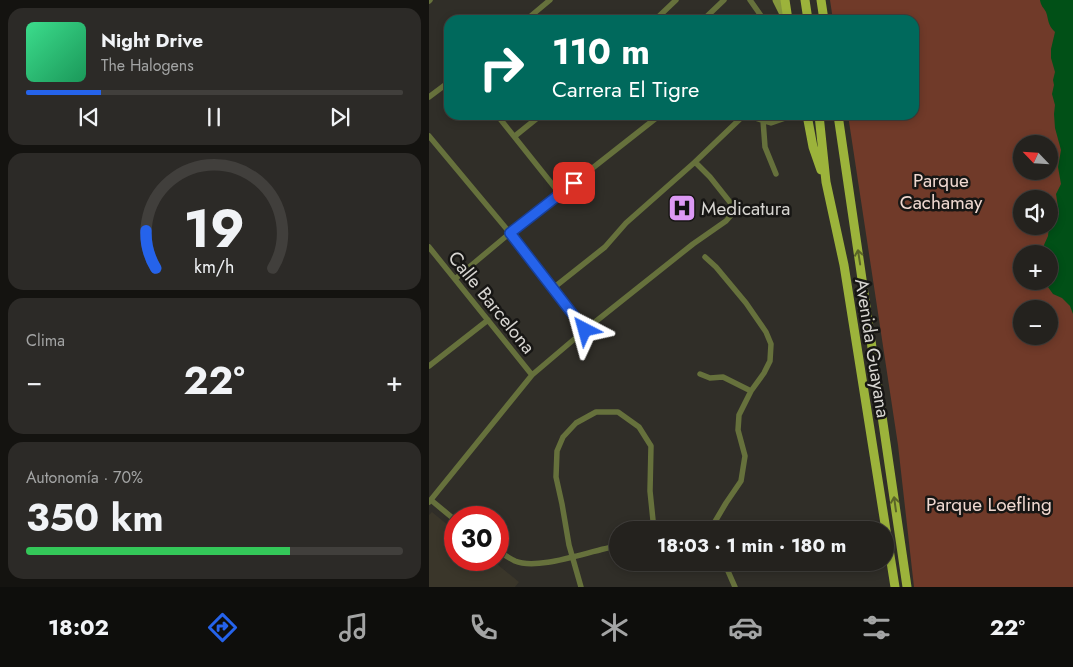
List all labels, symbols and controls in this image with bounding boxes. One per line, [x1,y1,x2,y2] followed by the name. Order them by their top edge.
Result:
[101,27,203,54] text: Night Drive
[552,27,650,77] text: 110 m
[469,35,534,100] icon: right
[101,54,194,77] text: The Halogens
[552,73,699,105] text: Carrera El Tigre
[75,103,103,131] icon: previous
[200,103,228,131] icon: pause
[326,103,354,131] icon: next
[1013,135,1058,180] north arrow
[1013,135,1058,345] map controls
[553,162,595,204] pin
[900,167,983,216] park label: Parque Cachamay
[560,169,588,197] icon: arrive
[1013,190,1058,235] button: sound
[184,191,245,267] text: 19
[667,193,697,223] hospital icon: Medicatura
[701,195,790,222] place label: Medicatura
[442,245,541,359] street label: Calle Barcelona
[1013,245,1058,290] button: +
[853,249,863,265] one-way arrow
[194,254,235,280] text: km/h
[848,277,897,420] street label: Avenida Guayana
[1013,300,1058,345] button: −
[558,303,610,355] position arrow
[26,329,65,352] text: Clima
[184,353,245,408] text: 22°
[26,361,43,402] text: −
[386,361,403,402] text: +
[26,466,143,489] text: Autonomía · 70%
[26,490,164,545] text: 350 km
[926,491,1052,518] park label: Parque Loefling
[890,496,900,512] one-way arrow
[444,506,509,571] speed limit sign: 30
[657,532,846,559] text: 18:03 · 1 min · 180 m
[205,610,240,645] icon: directions
[336,610,371,645] icon: music
[466,610,501,645] icon: phone
[597,610,632,645] icon: climate
[728,610,763,645] icon: car
[859,610,894,645] icon: filters
[48,611,109,643] text: 18:02
[990,611,1025,643] text: 22°

